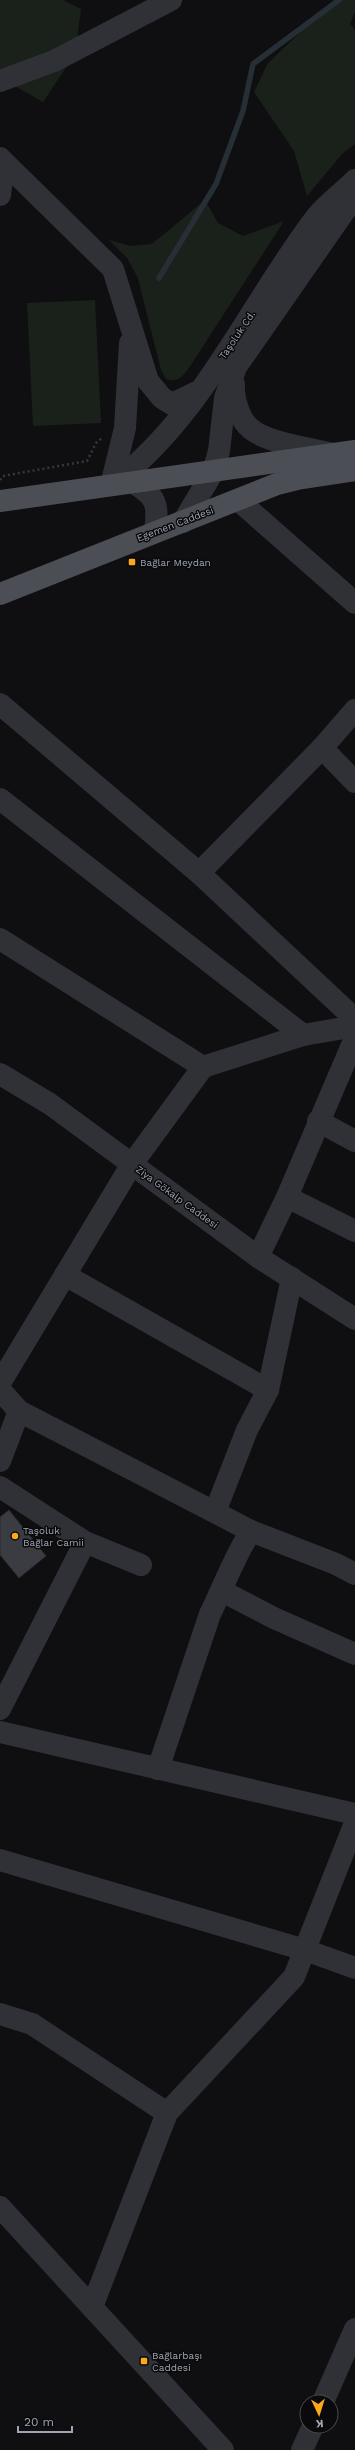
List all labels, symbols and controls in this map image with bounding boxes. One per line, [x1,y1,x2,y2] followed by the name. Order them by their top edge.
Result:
[217,309,257,361] street label: Taşoluk Cd.
[135,504,215,544] street label: Egemen Caddesi
[127,557,137,567] marker: Bağlar Meydan
[140,557,211,568] place label: Bağlar Meydan
[134,1164,220,1230] street label: Ziya Gökalp Caddesi
[23,1525,84,1548] place label: Taşoluk Bağlar Camii
[10,1531,20,1541] marker: Taşoluk Bağlar Camii
[152,2350,202,2373] place label: Bağlarbaşı Caddesi
[139,2356,149,2366] marker: Bağlarbaşı Caddesi
[299,2394,339,2434] north arrow
[18,2408,72,2434] scale bar
[24,2415,54,2429] text: 20 m
[315,2417,324,2430] text: K

